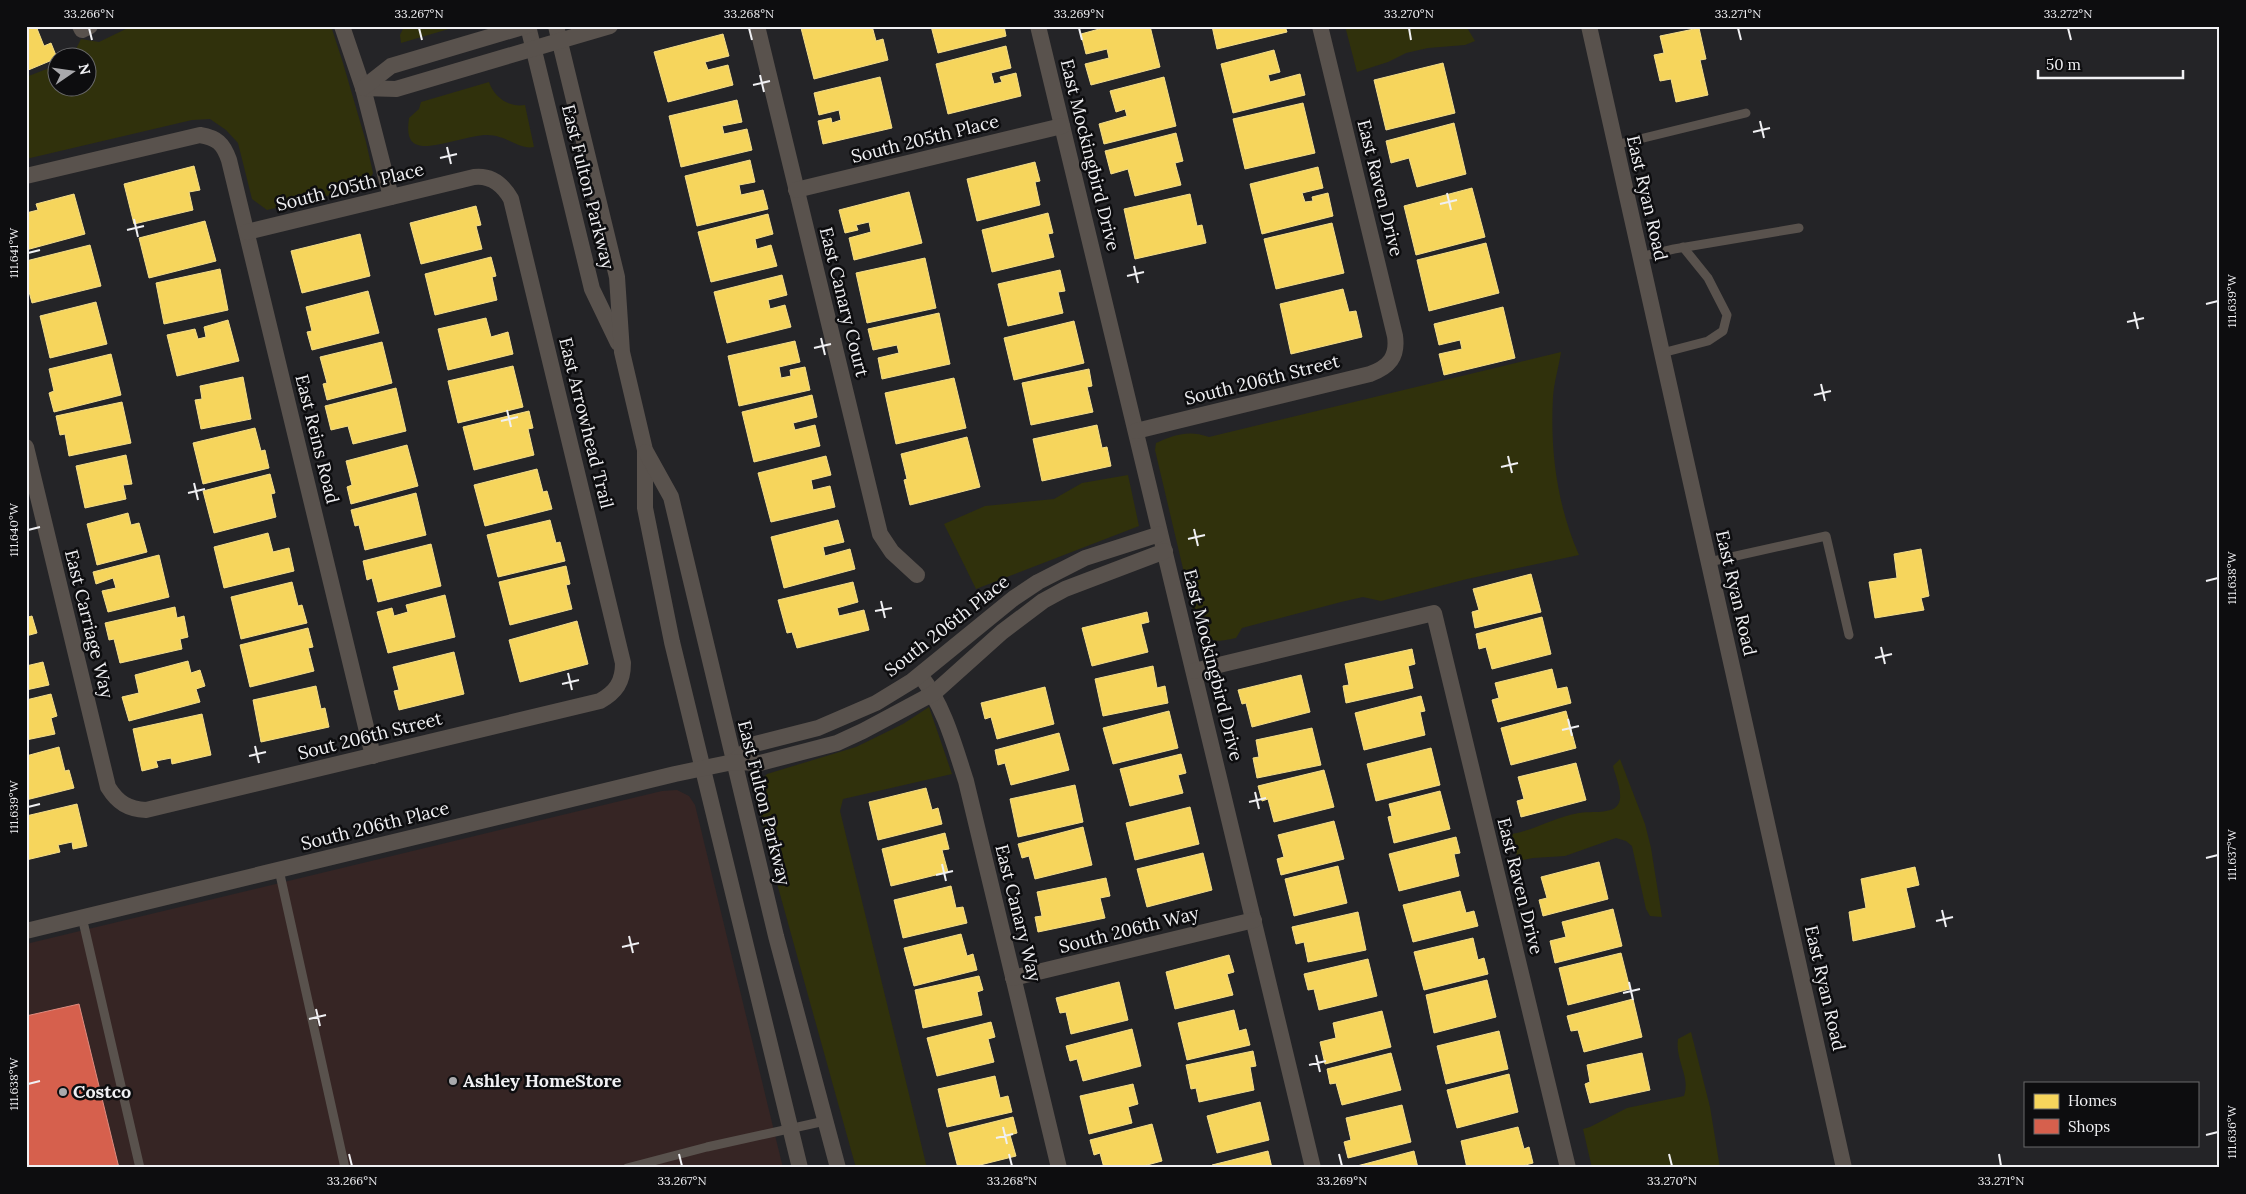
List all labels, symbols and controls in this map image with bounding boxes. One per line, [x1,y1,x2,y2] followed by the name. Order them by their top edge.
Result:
[64,6,114,21] text: 33.266°N
[394,6,444,21] text: 33.267°N
[724,6,774,21] text: 33.268°N
[1054,6,1104,21] text: 33.269°N
[1384,6,1434,21] text: 33.270°N
[1715,6,1761,21] text: 33.271°N
[2044,6,2092,21] text: 33.272°N
[48,48,98,98] north arrow
[2038,48,2184,80] scale bar
[2046,55,2081,74] text: 50 m
[1056,57,1126,253] street label: East Mockingbird Drive
[75,62,95,77] text: N
[557,102,620,272] street label: East Fulton Parkway
[849,109,1001,168] street label: South 205th Place
[1352,117,1409,259] street label: East Raven Drive
[1622,133,1673,263] street label: East Ryan Road
[274,157,426,216] street label: South 205th Place
[815,225,874,379] street label: East Canary Court
[6,227,21,278] text: 111.641°W
[2224,273,2239,328] text: 111.639°W
[554,335,619,511] street label: East Arrowhead Trail
[1182,349,1342,410] street label: South 206th Street
[290,372,345,506] street label: East Reins Road
[6,502,21,557] text: 111.640°W
[1711,528,1762,658] street label: East Ryan Road
[60,547,119,701] street label: East Carriage Way
[2224,550,2239,605] text: 111.638°W
[1179,567,1249,763] street label: East Mockingbird Drive
[880,570,1014,681] street label: South 206th Place
[295,706,444,765] street label: Sout 206th Street
[733,718,796,888] street label: East Fulton Parkway
[6,779,21,834] text: 111.639°W
[298,796,452,855] street label: South 206th Place
[1492,815,1549,957] street label: East Raven Drive
[2224,828,2239,881] text: 111.637°W
[990,842,1047,984] street label: East Canary Way
[1056,901,1202,958] street label: South 206th Way
[1800,923,1851,1053] street label: East Ryan Road
[6,1056,21,1111] text: 111.638°W
[463,1069,622,1092] place label: Ashley HomeStore
[447,1075,459,1087] marker: Ashley HomeStore
[73,1080,131,1103] place label: Costco
[2024,1082,2198,1146] legend
[57,1086,69,1098] marker: Costco
[2068,1091,2117,1110] text: Homes
[2224,1104,2239,1159] text: 111.636°W
[2068,1117,2110,1136] text: Shops
[327,1173,377,1188] text: 33.266°N
[657,1173,707,1188] text: 33.267°N
[987,1173,1037,1188] text: 33.268°N
[1317,1173,1367,1188] text: 33.269°N
[1647,1173,1697,1188] text: 33.270°N
[1978,1173,2024,1188] text: 33.271°N

